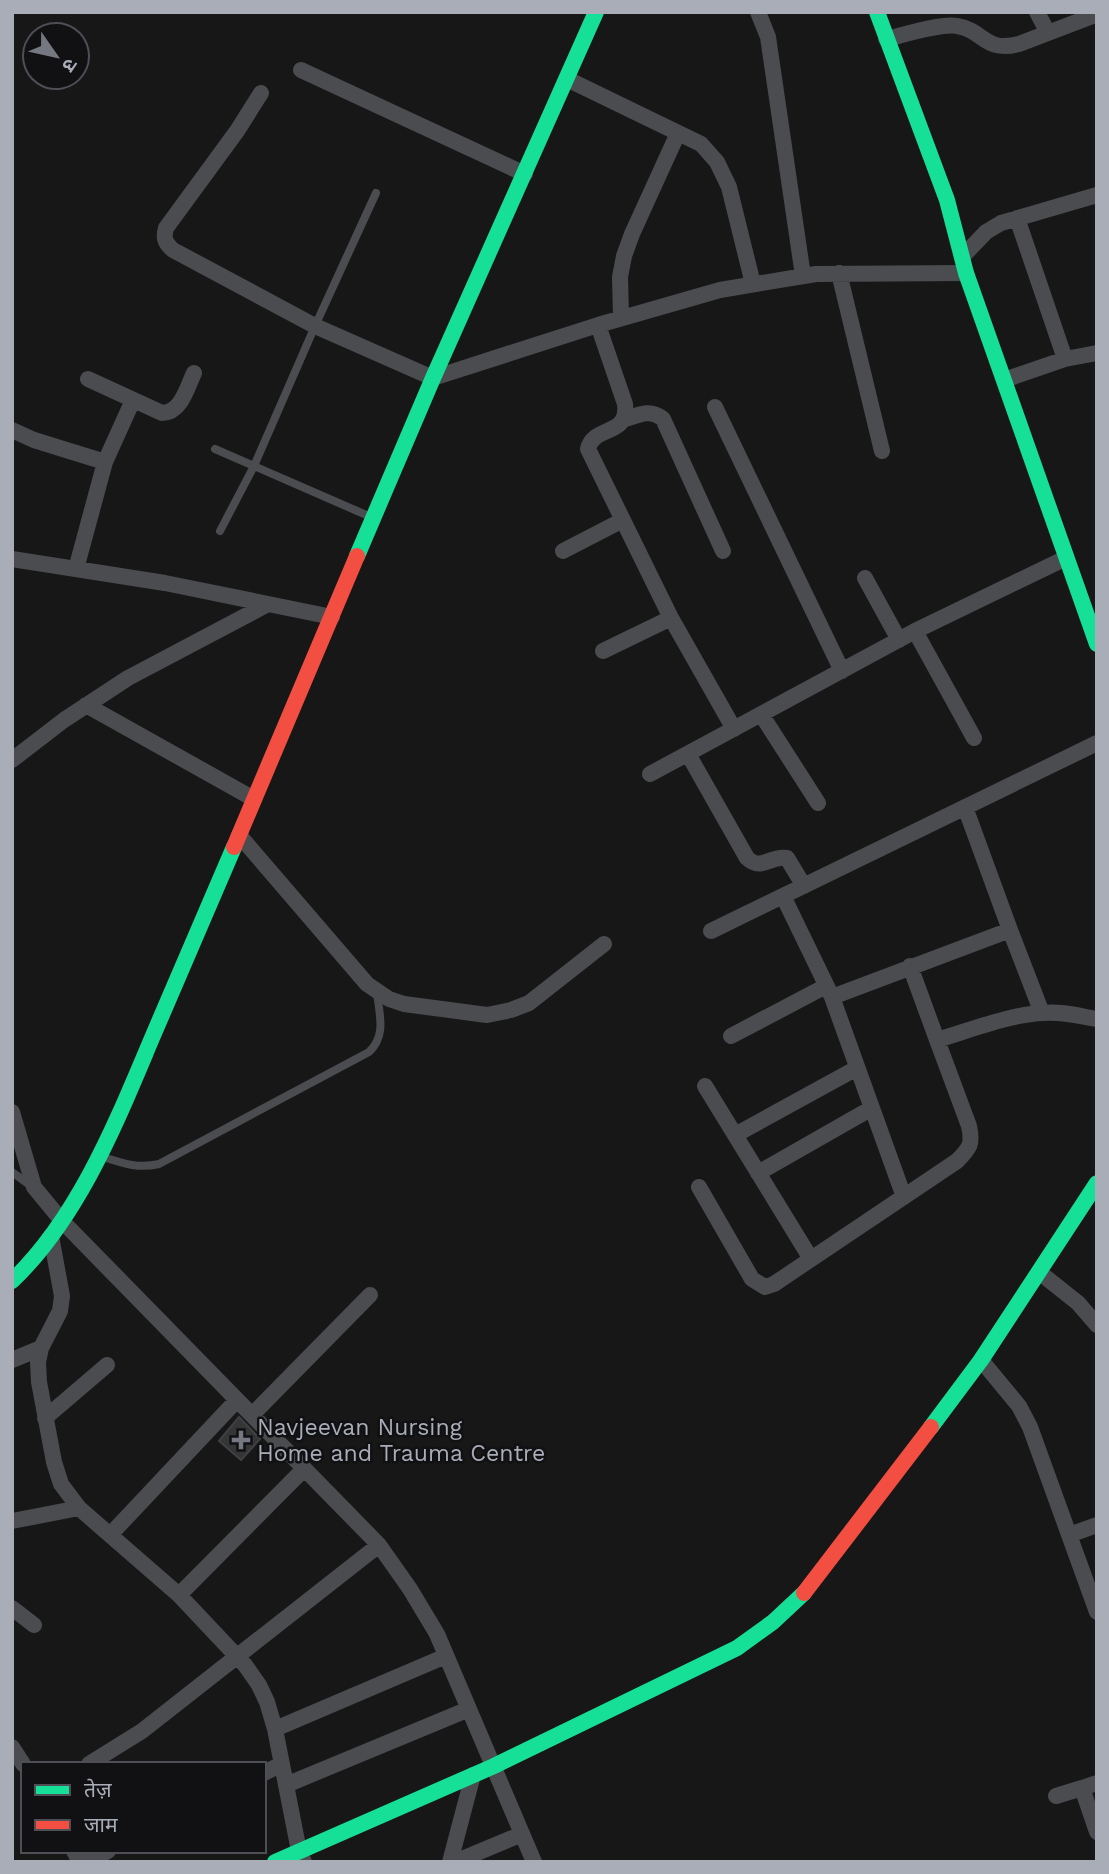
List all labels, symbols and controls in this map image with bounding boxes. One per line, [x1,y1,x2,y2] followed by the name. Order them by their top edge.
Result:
[21,21,91,91] north arrow
[57,54,82,77] text: उ
[257,1414,545,1467] place label: Navjeevan Nursing Home and Trauma Centre
[231,1430,251,1450] marker: Navjeevan Nursing Home and Trauma Centre
[21,1762,266,1853] legend
[84,1777,112,1802] text: तेज़
[84,1812,118,1837] text: जाम

